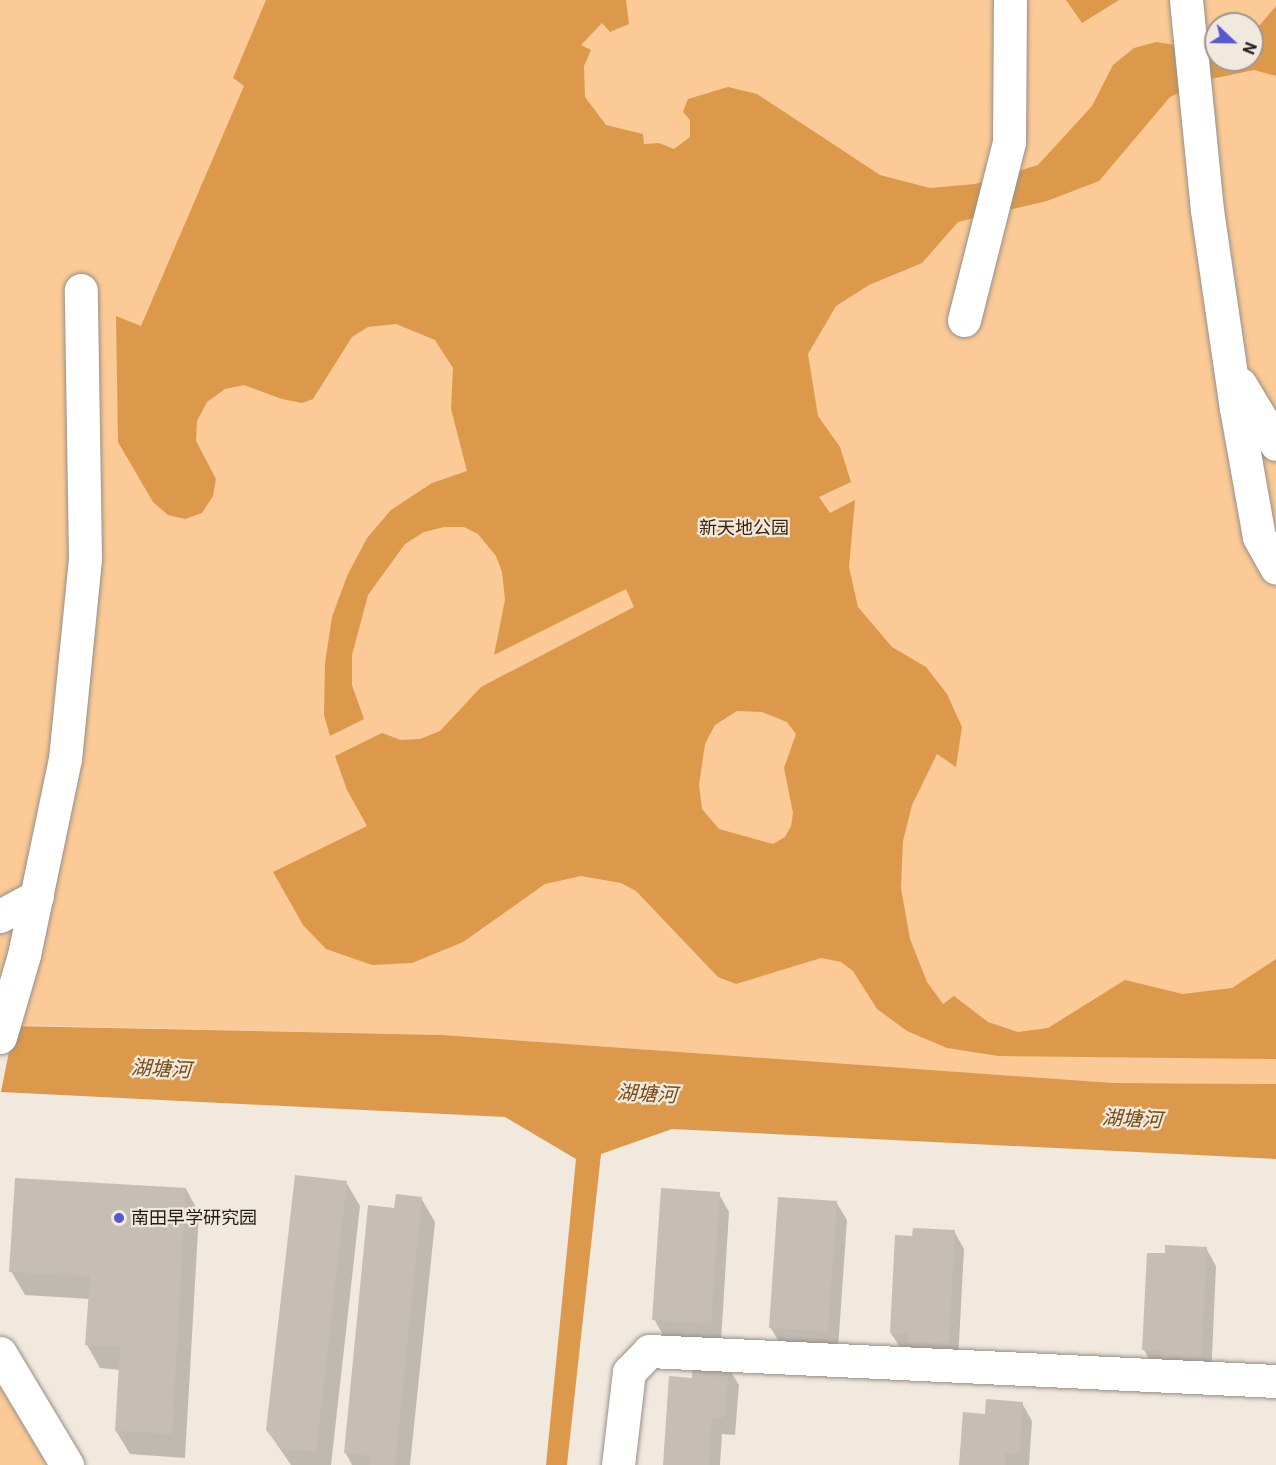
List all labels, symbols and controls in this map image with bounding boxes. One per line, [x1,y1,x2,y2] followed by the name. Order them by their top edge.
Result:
[1204,12,1264,72] north arrow
[1238,39,1260,57] text: N
[699,517,789,539] park label: 新天地公园
[130,1055,192,1083] water label: 湖塘河
[616,1080,678,1108] water label: 湖塘河
[1101,1105,1163,1133] water label: 湖塘河
[131,1207,257,1229] place label: 南田早学研究园
[112,1211,126,1225] marker: 南田早学研究园

